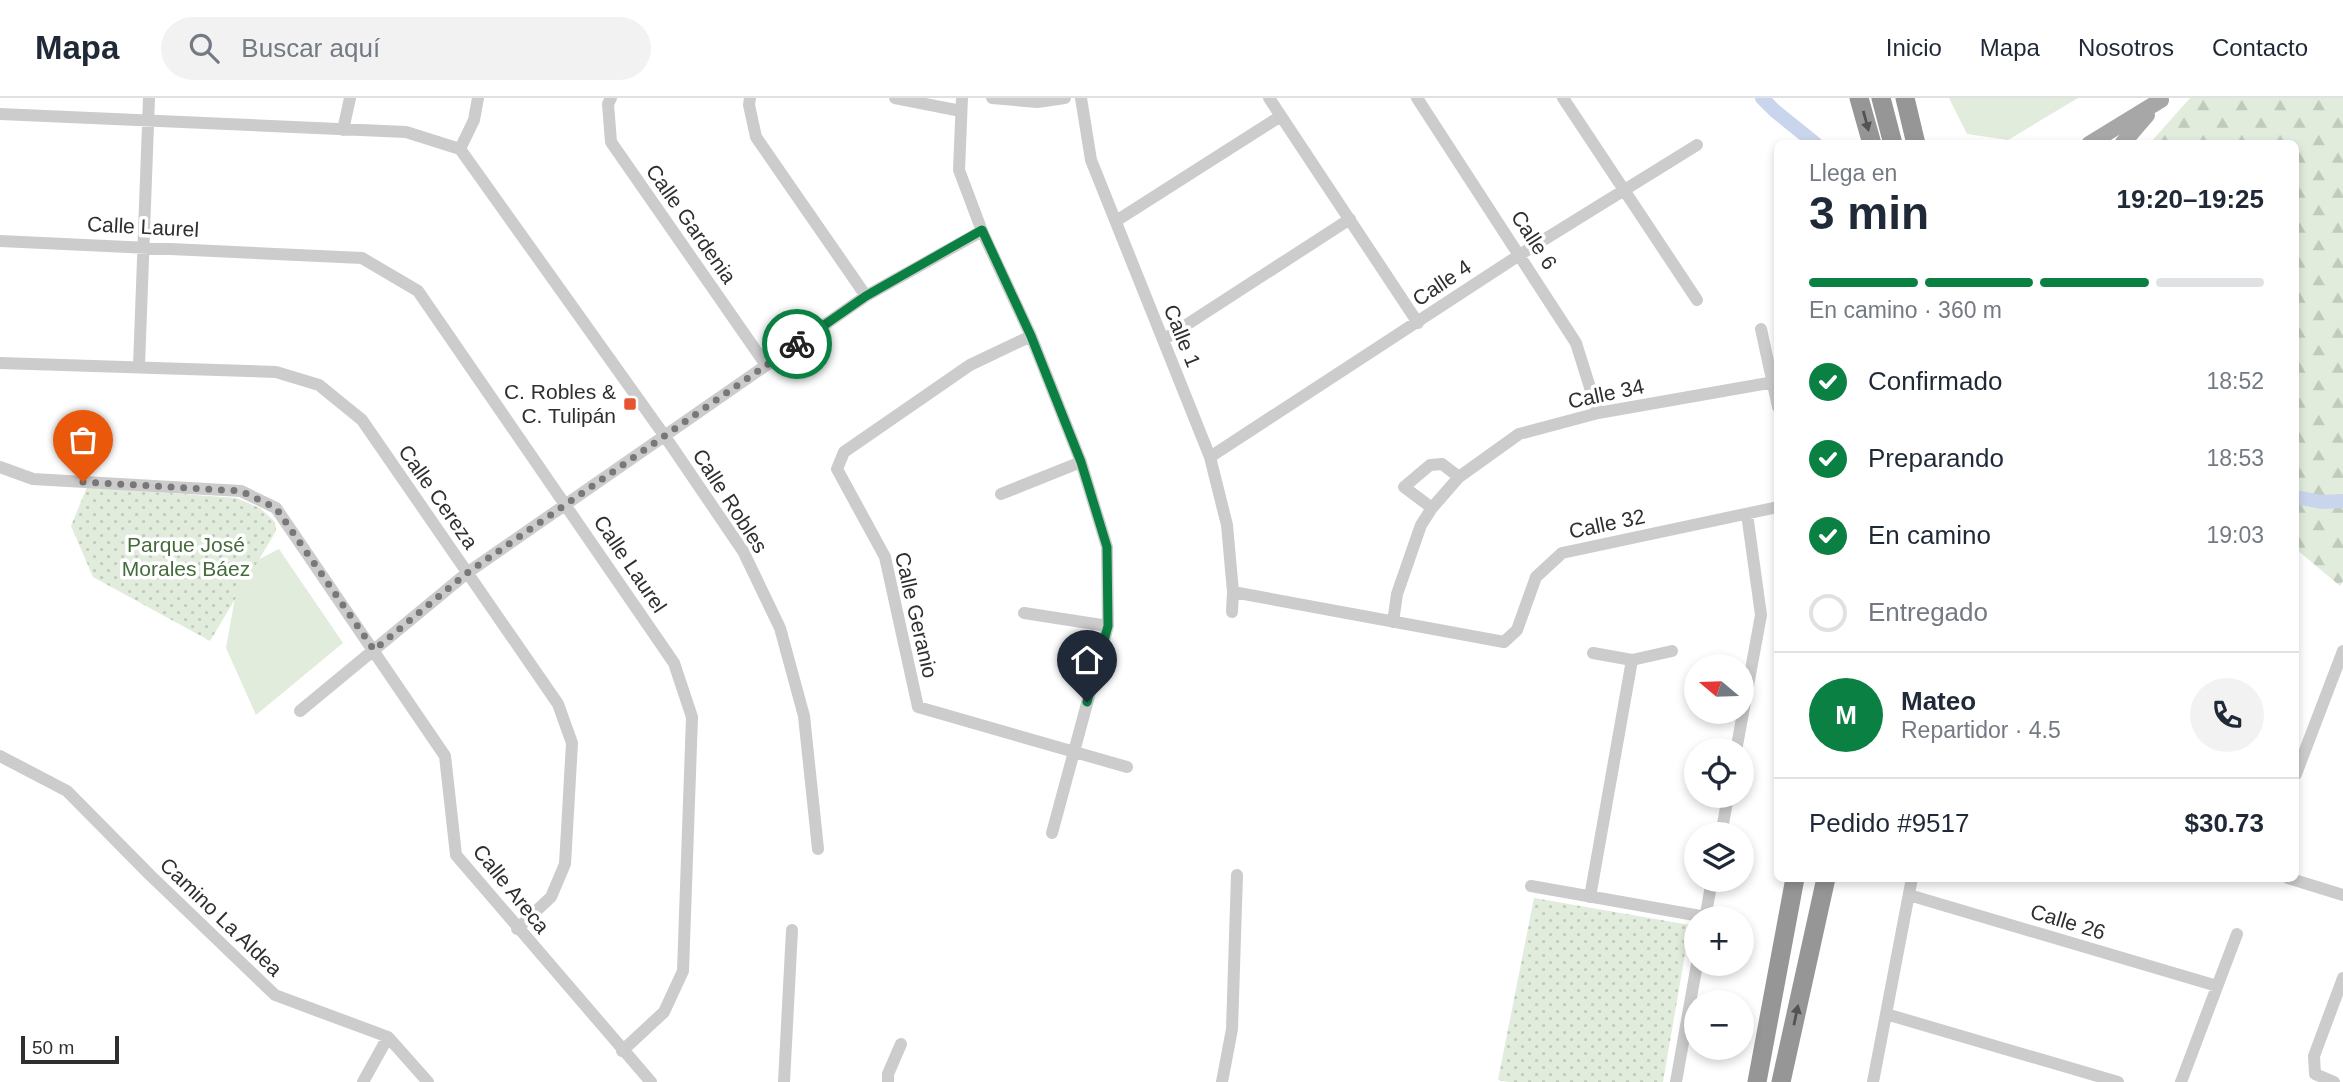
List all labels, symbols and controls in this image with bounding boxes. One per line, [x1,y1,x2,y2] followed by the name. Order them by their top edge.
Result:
[161,17,651,80] search box
[35,29,119,66] text: Mapa
[185,29,223,67] icon: search
[241,33,380,63] text: Buscar aquí
[1886,34,1942,61] text: Inicio
[1980,34,2040,61] text: Mapa
[2078,34,2174,61] text: Nosotros
[2212,34,2308,61] text: Contacto
[1861,110,1872,132] one-way arrow
[642,160,741,288] street label: Calle Gardenia
[1809,160,1897,186] text: Llega en
[2117,184,2264,214] text: 19:20–19:25
[1809,187,1929,239] text: 3 min
[1507,206,1562,273] street label: Calle 6
[86,212,200,241] street label: Calle Laurel
[1408,255,1476,310] street label: Calle 4
[1809,297,2002,323] text: En camino · 360 m
[1160,301,1205,370] street label: Calle 1
[762,309,832,379] courier
[778,325,816,363] icon: bike
[1809,363,1847,401] icon: check
[1868,366,2002,396] text: Confirmado
[2206,368,2264,394] text: 18:52
[1566,374,1646,413] street label: Calle 34
[504,380,616,427] place label: C. Robles & C. Tulipán
[622,396,638,412] marker: C. Robles & C. Tulipán
[53,410,113,482] pin
[64,421,102,459] icon: bag
[394,440,483,553] street label: Calle Cereza
[1809,440,1847,478] icon: check
[1868,443,2004,473] text: Preparando
[688,445,772,557] street label: Calle Robles
[2206,445,2264,471] text: 18:53
[1567,504,1647,543] street label: Calle 32
[590,511,671,617] street label: Calle Laurel
[1809,517,1847,555] icon: check
[1868,520,1991,550] text: En camino
[2206,522,2264,548] text: 19:03
[122,533,250,580] park label: Parque José Morales Báez
[891,550,942,680] street label: Calle Geranio
[1868,597,1988,627] text: Entregado
[1057,630,1117,702] pin
[1068,641,1106,679] icon: home
[1684,654,1754,724] north arrow
[1684,654,1754,1060] map controls
[2190,678,2264,752] button: phone
[1901,686,1976,716] text: Mateo
[1835,700,1857,730] text: M
[1901,717,2061,743] text: Repartidor · 4.5
[1684,738,1754,808] button: locate
[1809,808,1969,838] text: Pedido #9517
[2184,808,2264,838] text: $30.73
[1684,822,1754,892] button: layers
[469,840,554,938] street label: Calle Areca
[156,853,287,981] street label: Camino La Aldea
[2028,899,2108,944] street label: Calle 26
[1684,906,1754,976] button: +
[1684,990,1754,1060] button: −
[1790,1004,1801,1026] one-way arrow
[21,1033,119,1065] scale bar
[32,1037,74,1058] text: 50 m

